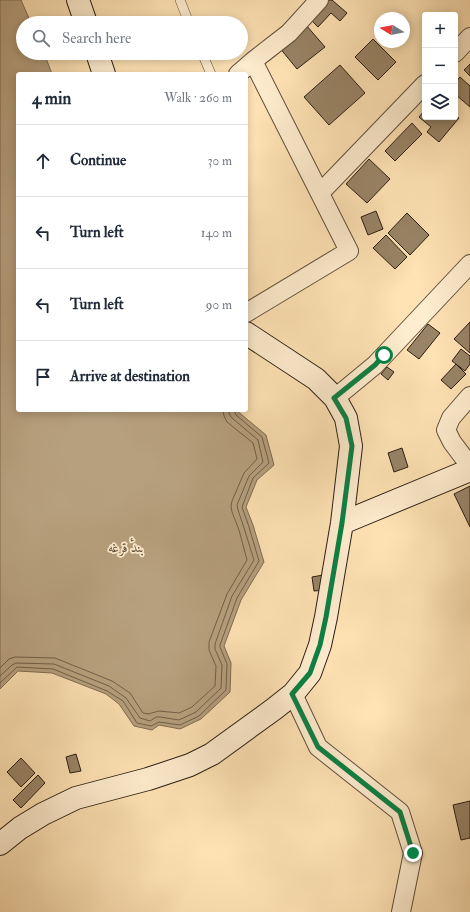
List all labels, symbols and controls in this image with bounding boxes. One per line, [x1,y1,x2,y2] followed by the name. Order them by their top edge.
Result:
[374,12,410,48] north arrow
[422,12,458,120] map controls
[422,12,458,48] button: +
[16,16,248,60] search box
[30,27,52,49] icon: search
[62,29,131,48] text: Search here
[422,48,458,84] button: −
[422,84,458,120] button: layers
[32,88,71,109] text: 4 min
[164,90,232,106] text: Walk · 260 m
[32,150,54,172] icon: ahead
[70,151,126,170] text: Continue
[208,153,232,169] text: 30 m
[32,222,54,244] icon: left
[70,223,124,242] text: Turn left
[201,225,232,241] text: 140 m
[32,294,54,316] icon: left
[70,295,124,314] text: Turn left
[206,297,232,313] text: 90 m
[375,346,393,364] route start
[32,366,54,388] icon: arrive
[70,367,190,386] text: Arrive at destination
[108,537,144,556] water label: بندٔ قرغه
[404,844,422,862] route end

